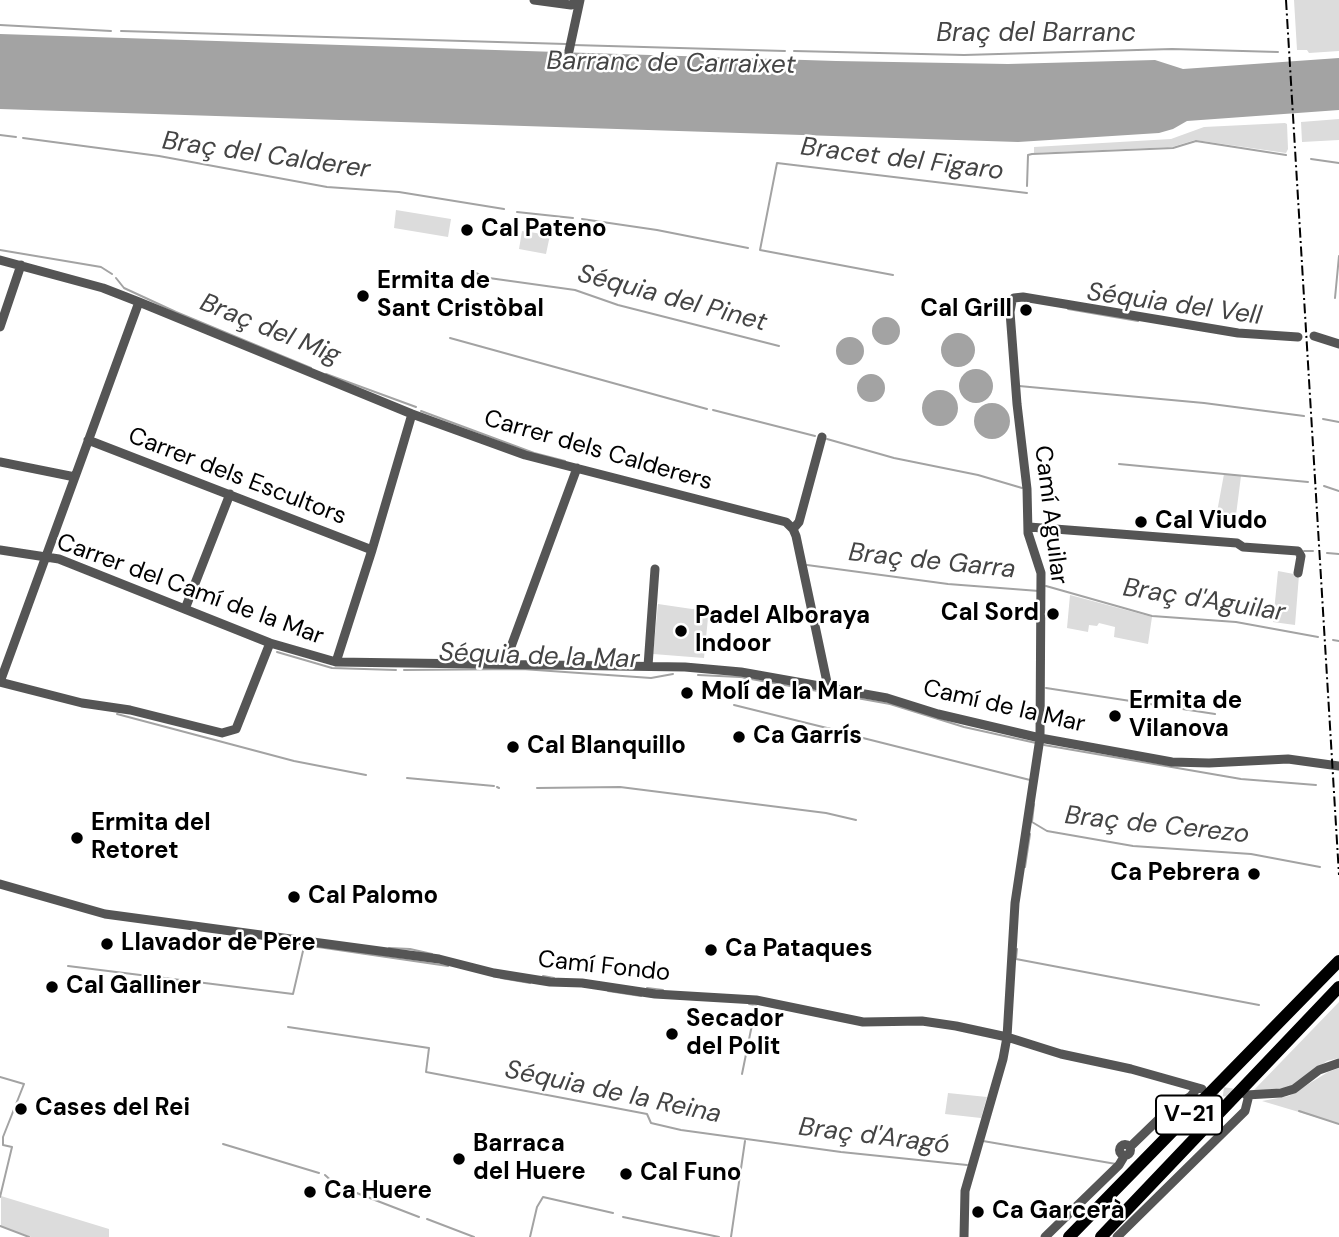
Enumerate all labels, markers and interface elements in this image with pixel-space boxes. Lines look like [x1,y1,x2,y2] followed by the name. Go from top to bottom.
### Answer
[936,18,1136,50] water label: Braç del Barranc
[546,46,796,82] water label: Barranc de Carraixet
[160,126,372,186] water label: Braç del Calderer
[799,132,1005,188] water label: Bracet del Figaro
[481,216,607,244] place label: Cal Pateno
[459,222,475,238] marker: Cal Pateno
[574,259,770,339] water label: Séquia del Pinet
[377,268,544,324] place label: Ermita de Sant Cristòbal
[1085,277,1263,333] water label: Séquia del Vell
[195,288,345,372] water label: Braç del Mig
[355,288,371,304] marker: Ermita de Sant Cristòbal
[920,296,1012,324] place label: Cal Grill
[1018,302,1034,318] marker: Cal Grill
[481,405,715,497] street label: Carrer dels Calderers
[124,422,350,532] street label: Carrer dels Escultors
[1027,444,1073,586] street label: Camí Aguilar
[1155,508,1267,536] place label: Cal Viudo
[1133,514,1149,530] marker: Cal Viudo
[52,528,328,652] street label: Carrer del Camí de la Mar
[847,538,1017,586] water label: Braç de Garra
[1121,573,1287,629] water label: Braç d'Aguilar
[941,600,1039,628] place label: Cal Sord
[695,603,870,659] place label: Padel Alboraya Indoor
[1045,606,1061,622] marker: Cal Sord
[673,623,689,639] marker: Padel Alboraya Indoor
[438,638,640,676] water label: Séquia de la Mar
[920,674,1088,740] street label: Camí de la Mar
[701,679,862,707] place label: Molí de la Mar
[679,685,695,701] marker: Molí de la Mar
[1129,688,1242,744] place label: Ermita de Vilanova
[1107,708,1123,724] marker: Ermita de Vilanova
[753,723,862,751] place label: Ca Garrís
[731,729,747,745] marker: Ca Garrís
[527,733,686,761] place label: Cal Blanquillo
[505,739,521,755] marker: Cal Blanquillo
[1063,801,1251,851] water label: Braç de Cerezo
[91,810,211,866] place label: Ermita del Retoret
[69,830,85,846] marker: Ermita del Retoret
[1110,860,1240,888] place label: Ca Pebrera
[1246,866,1262,882] marker: Ca Pebrera
[308,883,438,911] place label: Cal Palomo
[286,889,302,905] marker: Cal Palomo
[121,930,316,958] place label: Llavador de Pere
[99,936,115,952] marker: Llavador de Pere
[725,936,872,964] place label: Ca Pataques
[703,942,719,958] marker: Ca Pataques
[536,946,672,988] street label: Camí Fondo
[66,973,201,1001] place label: Cal Galliner
[44,979,60,995] marker: Cal Galliner
[686,1006,784,1062] place label: Secador del Polit
[664,1026,680,1042] marker: Secador del Polit
[502,1055,724,1131] water label: Séquia de la Reina
[35,1095,190,1123] place label: Cases del Rei
[1156,1096,1222,1134] road number: V-21
[13,1101,29,1117] marker: Cases del Rei
[797,1112,951,1162] water label: Braç d'Aragó
[473,1131,586,1187] place label: Barraca del Huere
[451,1151,467,1167] marker: Barraca del Huere
[640,1160,741,1188] place label: Cal Funo
[618,1166,634,1182] marker: Cal Funo
[324,1178,432,1206] place label: Ca Huere
[302,1184,318,1200] marker: Ca Huere
[992,1198,1125,1226] place label: Ca Garcerà
[970,1204,986,1220] marker: Ca Garcerà

